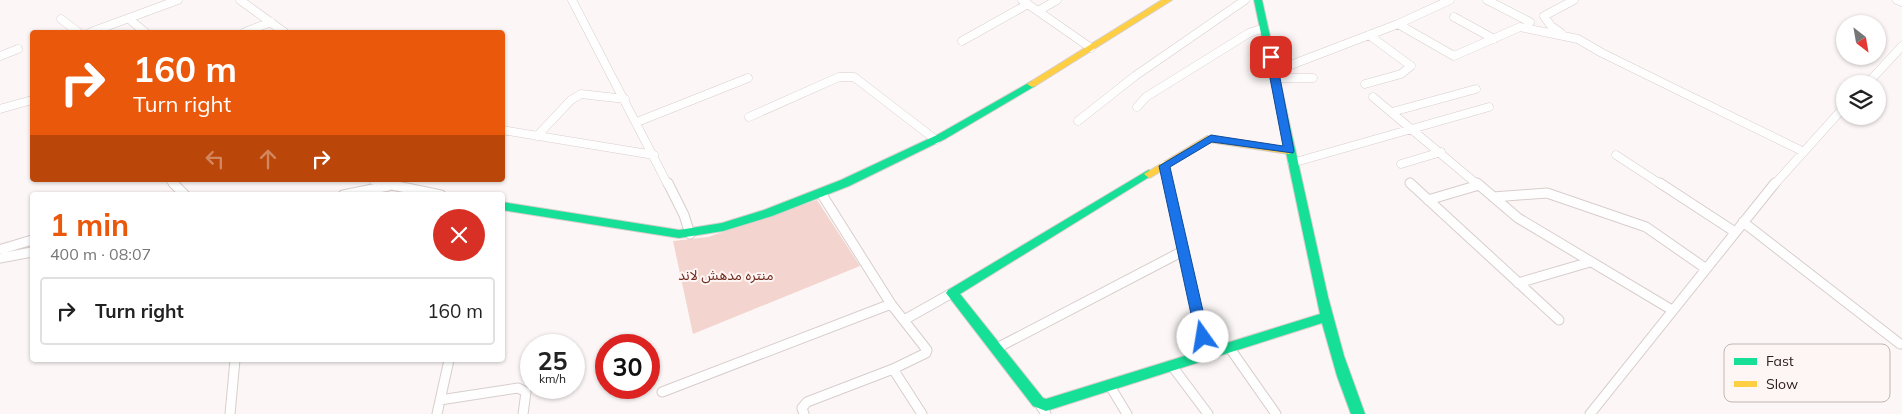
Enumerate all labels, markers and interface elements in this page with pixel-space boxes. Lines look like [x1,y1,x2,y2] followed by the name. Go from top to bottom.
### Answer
[1836,15,1886,65] north arrow
[1836,15,1886,125] map controls
[1250,36,1292,78] pin
[1257,43,1285,71] icon: arrive
[133,47,237,91] text: 160 m
[50,50,115,115] icon: right
[1836,75,1886,125] button: layers
[133,90,231,118] text: Turn right
[201,145,229,173] icon: left
[254,145,282,173] icon: ahead
[307,145,335,173] icon: right
[50,206,129,244] text: 1 min
[433,209,485,261] button: close
[50,244,151,264] text: 400 m · 08:07
[678,266,774,284] park label: منتره مدهش لاند
[52,297,80,325] icon: right
[95,299,184,323] text: Turn right
[427,299,483,323] text: 160 m
[1176,310,1228,362] position arrow
[595,334,660,399] speed limit sign: 30
[1724,344,1890,402] legend
[537,345,568,376] text: 25
[1766,352,1794,370] text: Fast
[539,371,566,386] text: km/h
[1766,375,1798,393] text: Slow

